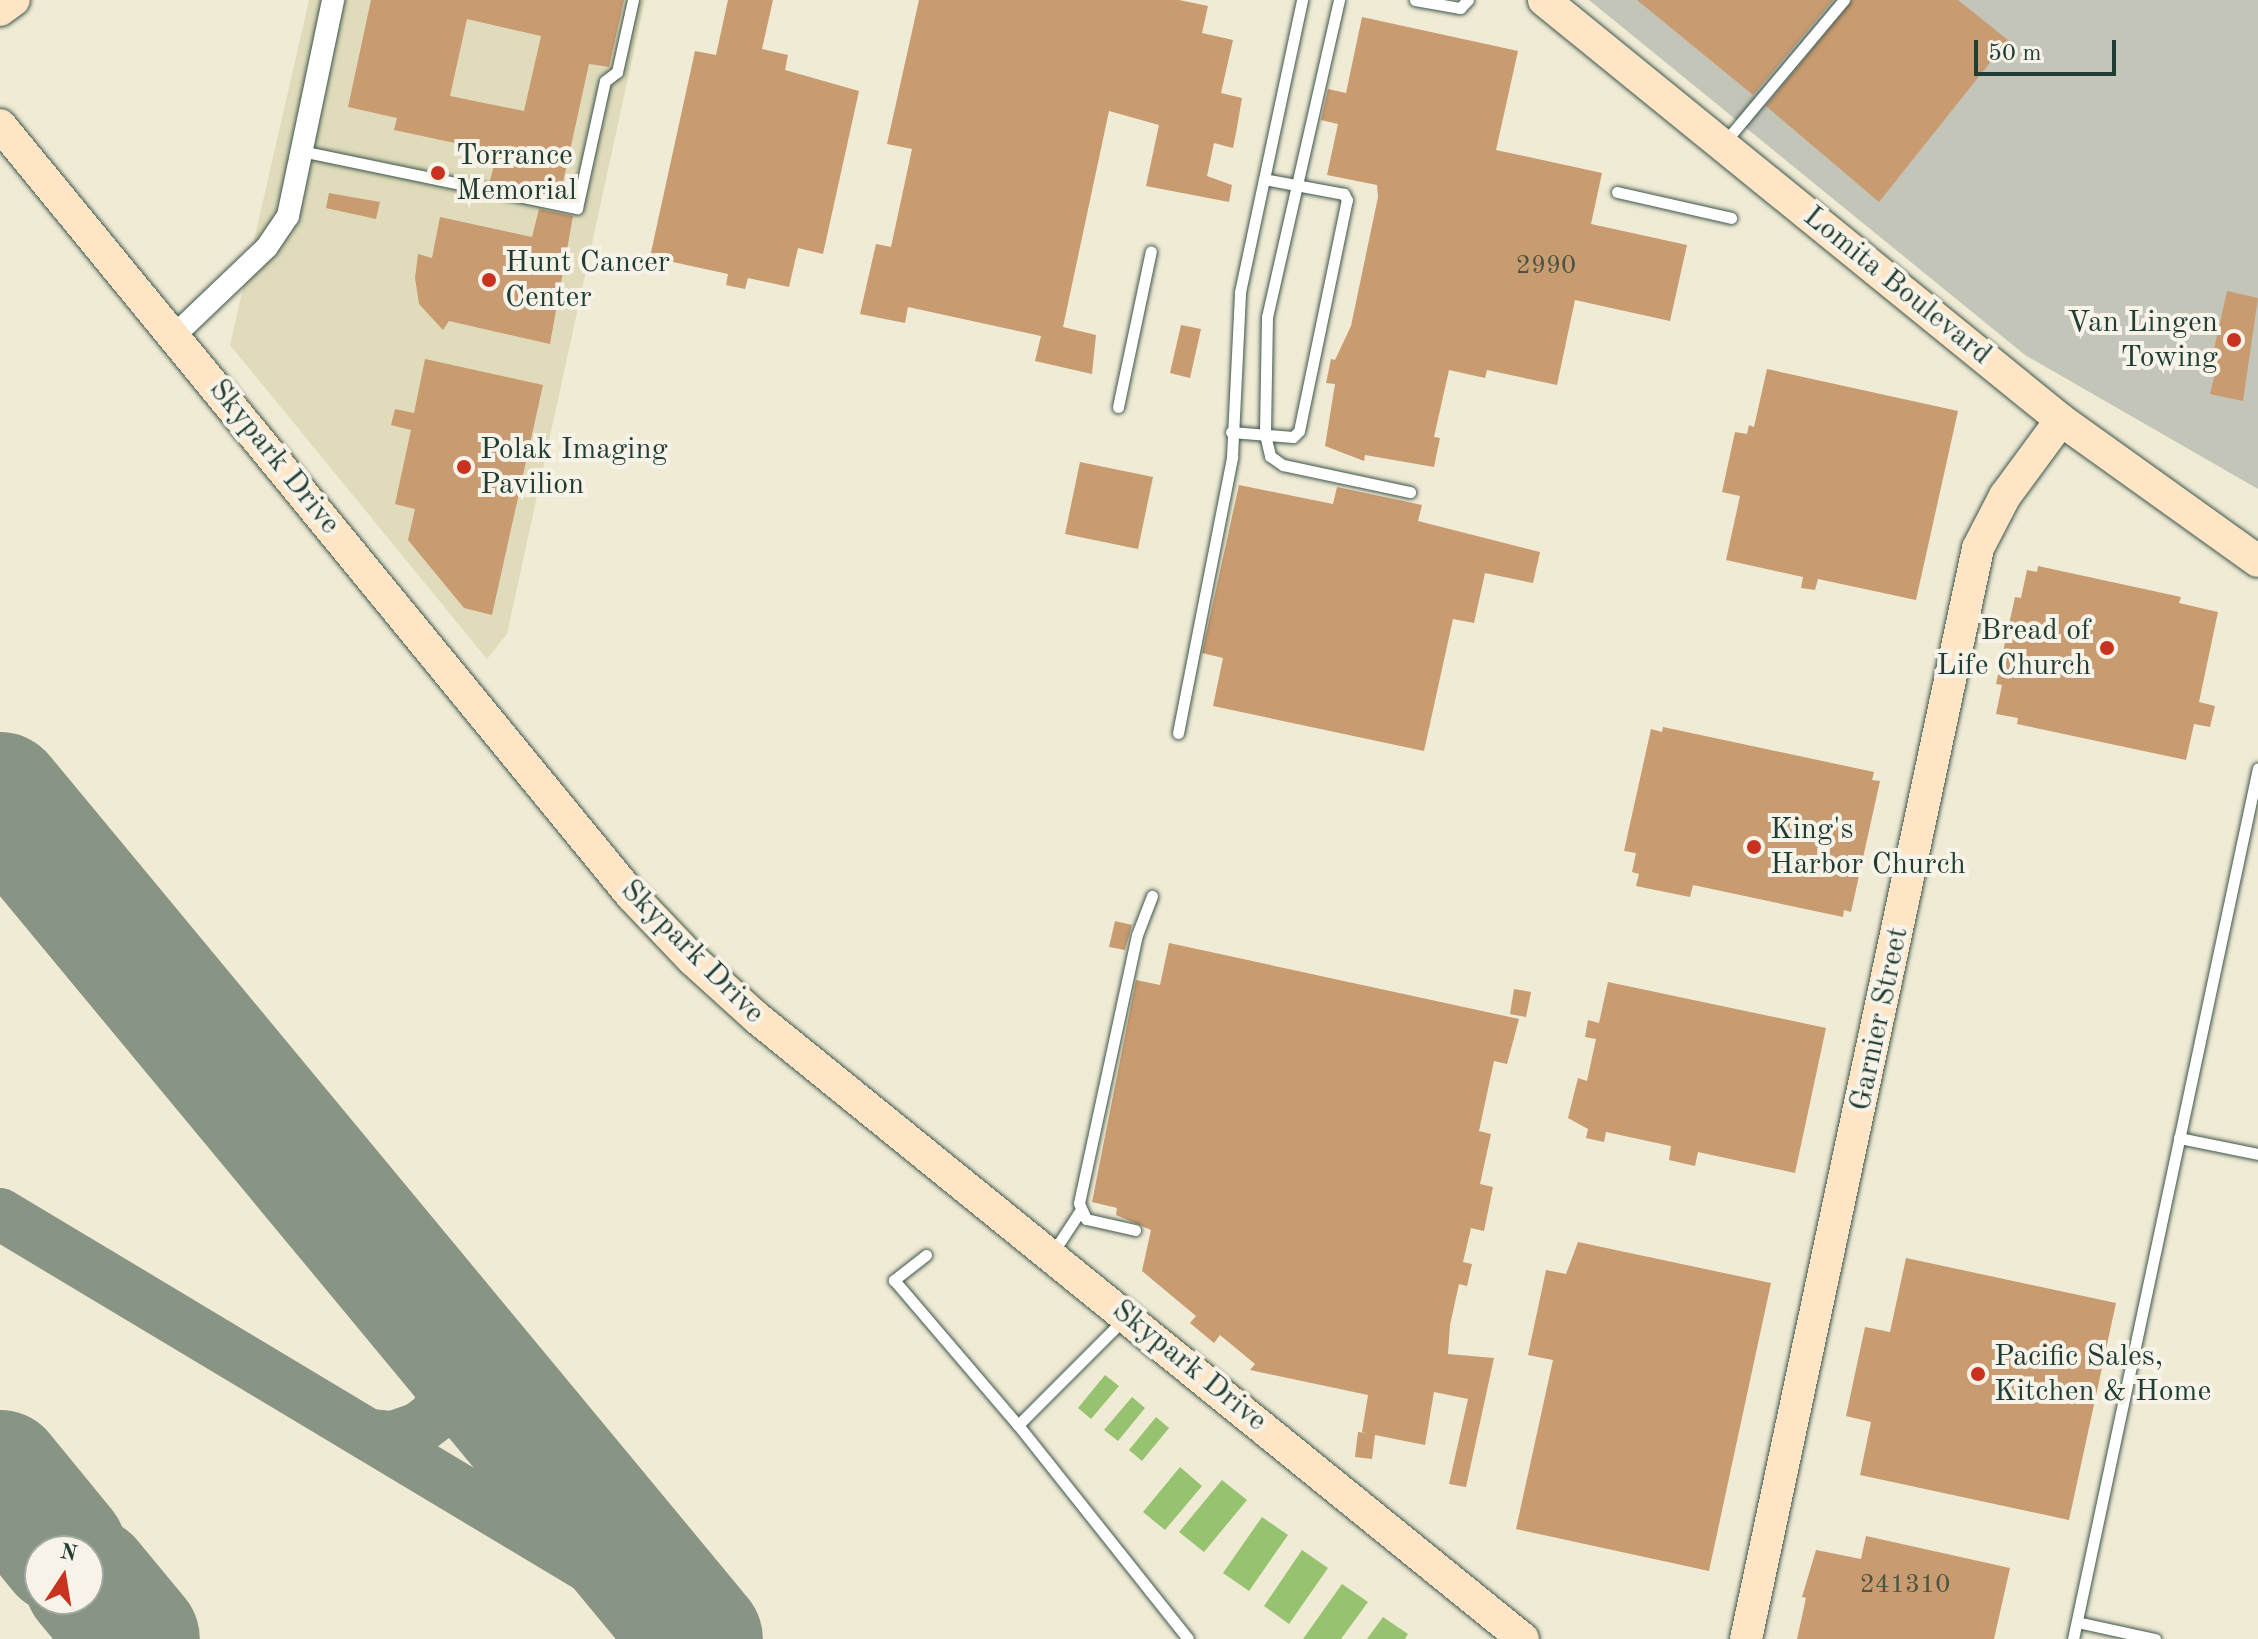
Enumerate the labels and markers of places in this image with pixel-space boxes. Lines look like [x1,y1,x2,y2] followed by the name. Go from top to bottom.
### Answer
[456,138,577,208] place label: Torrance Memorial
[427,162,449,184] marker: Torrance Memorial
[505,245,670,316] place label: Hunt Cancer Center
[480,271,498,289] marker: Hunt Cancer Center
[2067,305,2218,376] place label: Van Lingen Towing
[2225,331,2243,349] marker: Van Lingen Towing
[480,432,668,502] place label: Polak Imaging Pavilion
[455,458,473,476] marker: Polak Imaging Pavilion
[1937,613,2091,684] place label: Bread of Life Church
[2098,639,2116,657] marker: Bread of Life Church
[1770,812,1966,882] place label: King's Harbor Church
[1745,838,1763,856] marker: King's Harbor Church
[1994,1339,2211,1410] place label: Pacific Sales, Kitchen & Home
[1969,1365,1987,1383] marker: Pacific Sales, Kitchen & Home

